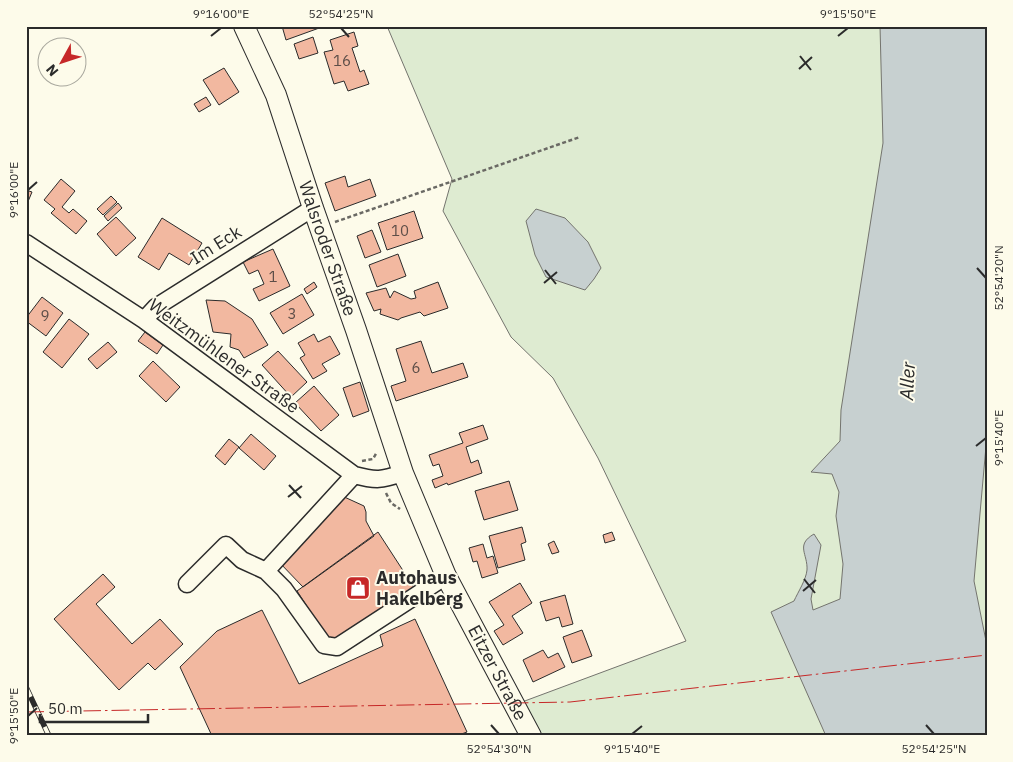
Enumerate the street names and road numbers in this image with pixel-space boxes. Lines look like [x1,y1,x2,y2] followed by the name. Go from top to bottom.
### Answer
[294,178,362,319] street label: Walsroder Straße
[186,220,246,269] street label: Im Eck
[144,293,304,418] street label: Weitzmühlener Straße
[463,621,533,724] street label: Eitzer Straße

